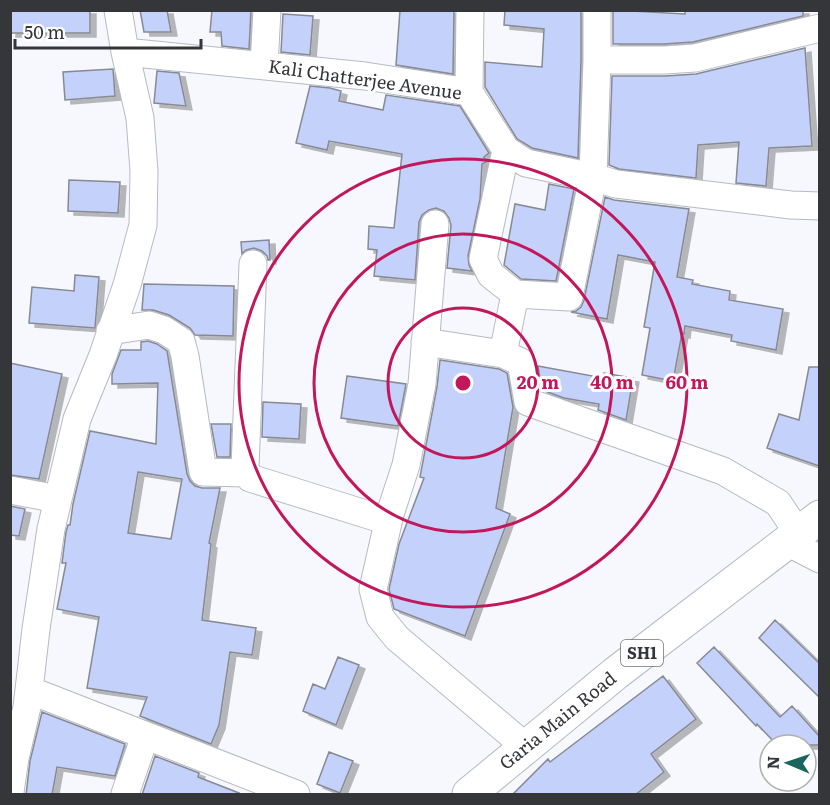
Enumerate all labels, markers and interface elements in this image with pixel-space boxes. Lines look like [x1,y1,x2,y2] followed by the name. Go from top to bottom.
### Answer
[15,12,201,50] scale bar
[24,18,65,45] text: 50 m
[267,52,464,105] street label: Kali Chatterjee Avenue
[517,368,559,395] text: 20 m
[590,368,634,395] text: 40 m
[665,368,709,395] text: 60 m
[453,373,473,393] centre of rings
[621,640,663,666] road number: SH1
[493,664,621,775] street label: Garia Main Road
[758,733,818,793] north arrow
[760,755,784,770] text: N

